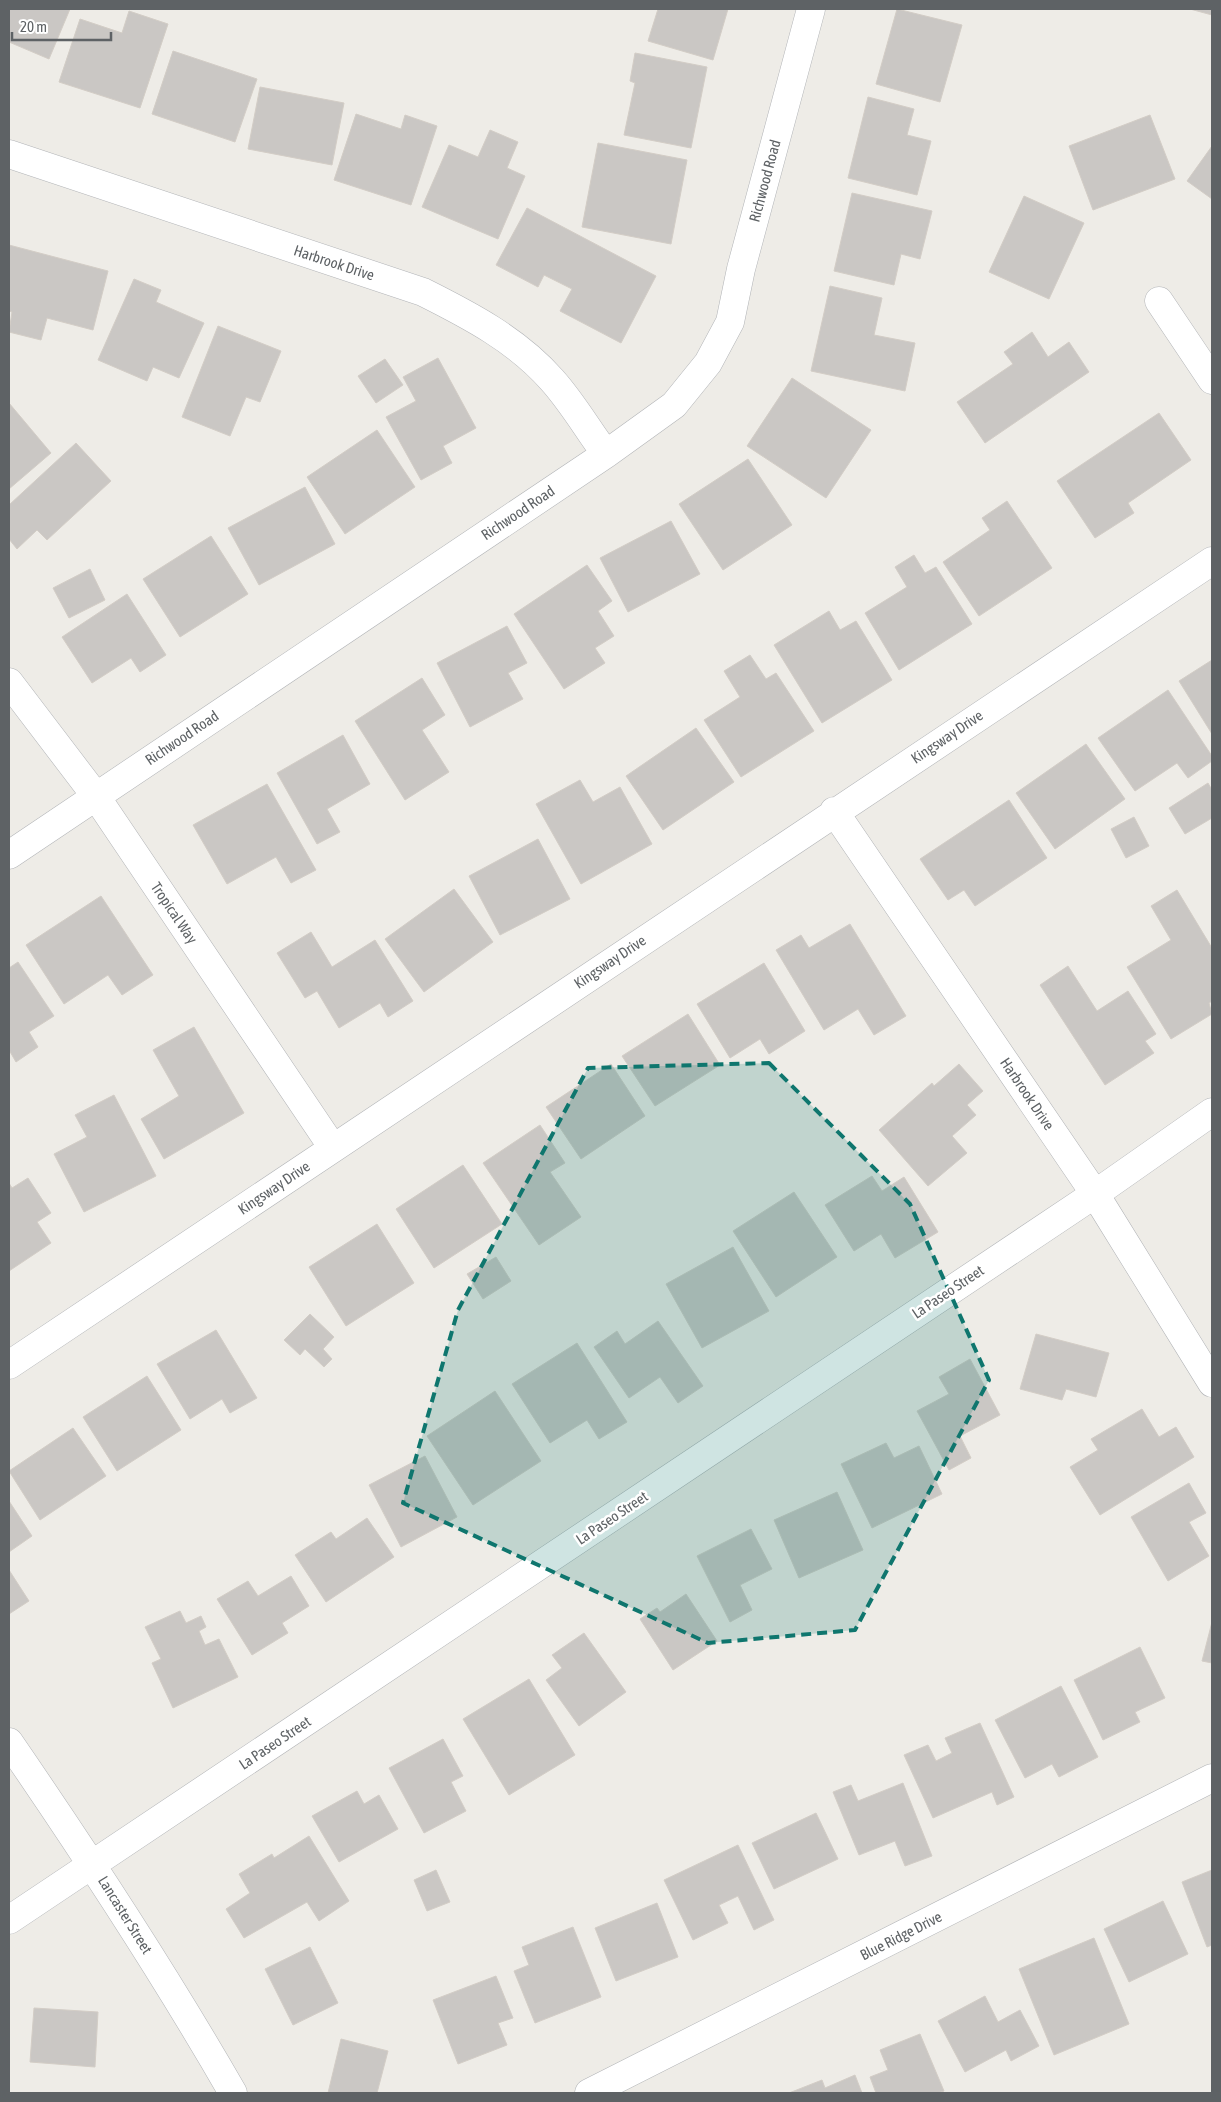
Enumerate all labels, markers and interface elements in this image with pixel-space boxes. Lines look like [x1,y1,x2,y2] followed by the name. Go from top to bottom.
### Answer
[12,10,111,42] scale bar
[20,18,47,35] text: 20 m
[745,138,784,224] street label: Richwood Road
[292,242,377,284] street label: Harbrook Drive
[478,482,557,543] street label: Richwood Road
[908,706,986,767] street label: Kingsway Drive
[142,707,221,768] street label: Richwood Road
[148,879,201,946] street label: Tropical Way
[571,931,649,992] street label: Kingsway Drive
[997,1054,1058,1133] street label: Harbrook Drive
[235,1157,313,1218] street label: Kingsway Drive
[909,1261,987,1322] street label: La Paseo Street
[573,1487,651,1548] street label: La Paseo Street
[236,1712,314,1773] street label: La Paseo Street
[95,1873,156,1957] street label: Lancaster Street
[857,1908,945,1963] street label: Blue Ridge Drive

